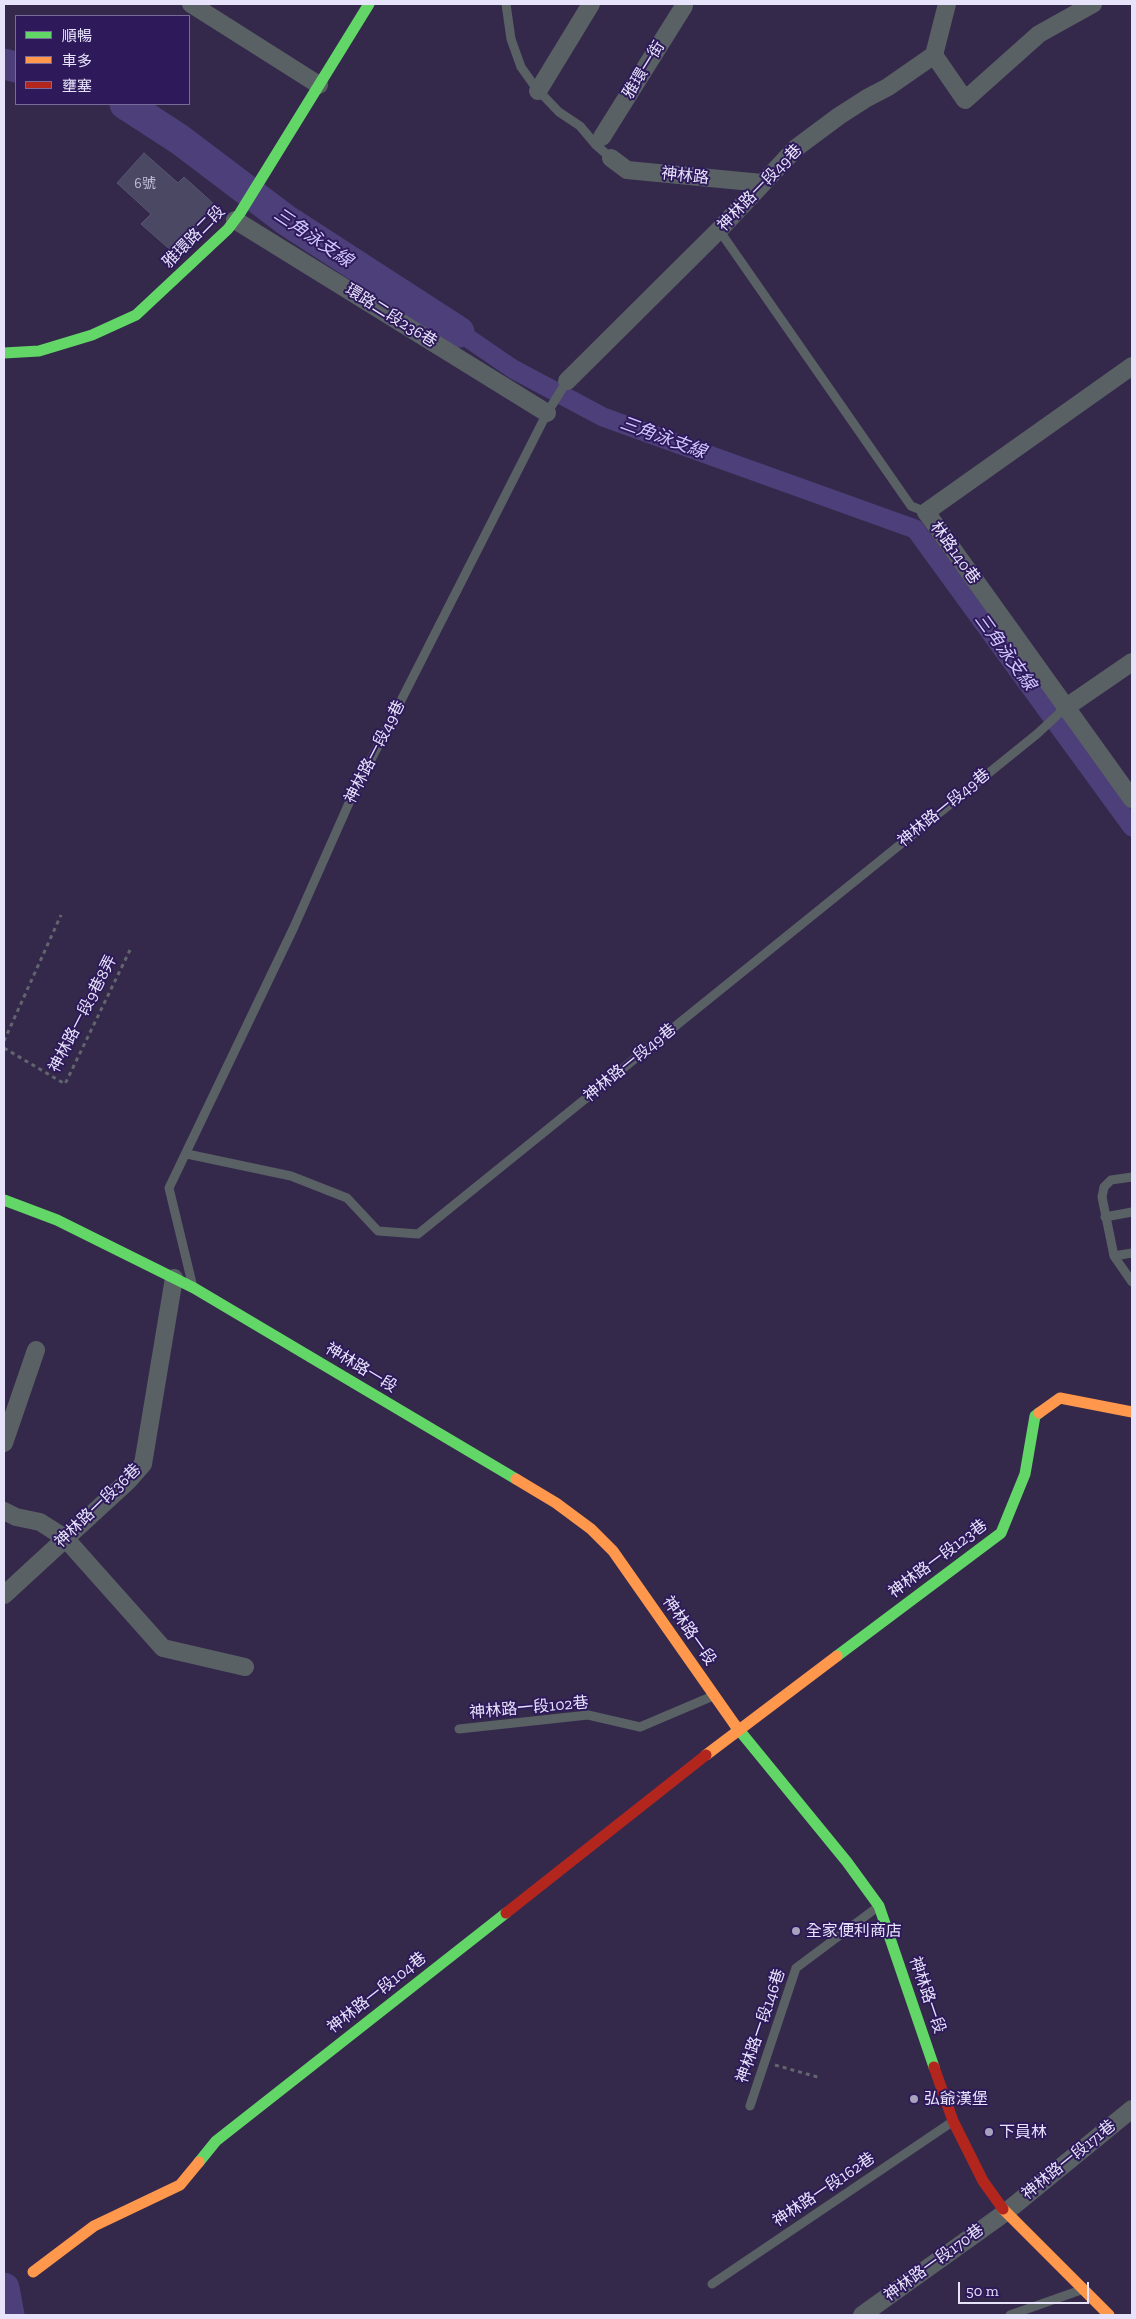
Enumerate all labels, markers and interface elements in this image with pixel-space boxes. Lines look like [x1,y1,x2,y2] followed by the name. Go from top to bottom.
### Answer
[15,15,190,105] legend
[62,27,92,45] text: 順暢
[619,38,669,102] street label: 雅環一街
[62,52,92,70] text: 車多
[62,77,92,95] text: 壅塞
[714,141,806,235] street label: 神林路一段49巷
[660,164,710,188] street label: 神林路
[134,176,156,192] house number: 6號
[159,202,229,272] street label: 雅環路二段
[270,204,356,272] water label: 三角泳支線
[342,280,440,352] street label: 環路二段236巷
[617,412,709,464] water label: 三角泳支線
[926,518,984,588] street label: 林路140巷
[970,609,1040,695] water label: 三角泳支線
[341,697,409,807] street label: 神林路一段49巷
[894,765,994,851] street label: 神林路一段49巷
[45,952,121,1076] street label: 神林路一段9巷8弄
[580,1020,680,1106] street label: 神林路一段49巷
[322,1339,400,1397] street label: 神林路一段
[51,1460,145,1552] street label: 神林路一段36巷
[885,1516,991,1602] street label: 神林路一段123巷
[658,1593,720,1669] street label: 神林路一段
[469,1693,589,1723] street label: 神林路一段102巷
[806,1921,902,1941] place label: 全家便利商店
[790,1925,802,1937] marker: 全家便利商店
[324,1948,430,2038] street label: 神林路一段104巷
[905,1954,949,2036] street label: 神林路一段
[733,1966,789,2086] street label: 神林路一段146巷
[924,2089,988,2109] place label: 弘爺漢堡
[908,2093,920,2105] marker: 弘爺漢堡
[1018,2116,1120,2204] street label: 神林路一段171巷
[999,2122,1047,2142] place label: 下員林
[983,2126,995,2138] marker: 下員林
[769,2149,879,2231] street label: 神林路一段162巷
[880,2220,988,2306] street label: 神林路一段170巷
[961,2272,1092,2304] scale bar
[966,2282,999,2300] text: 50 m

